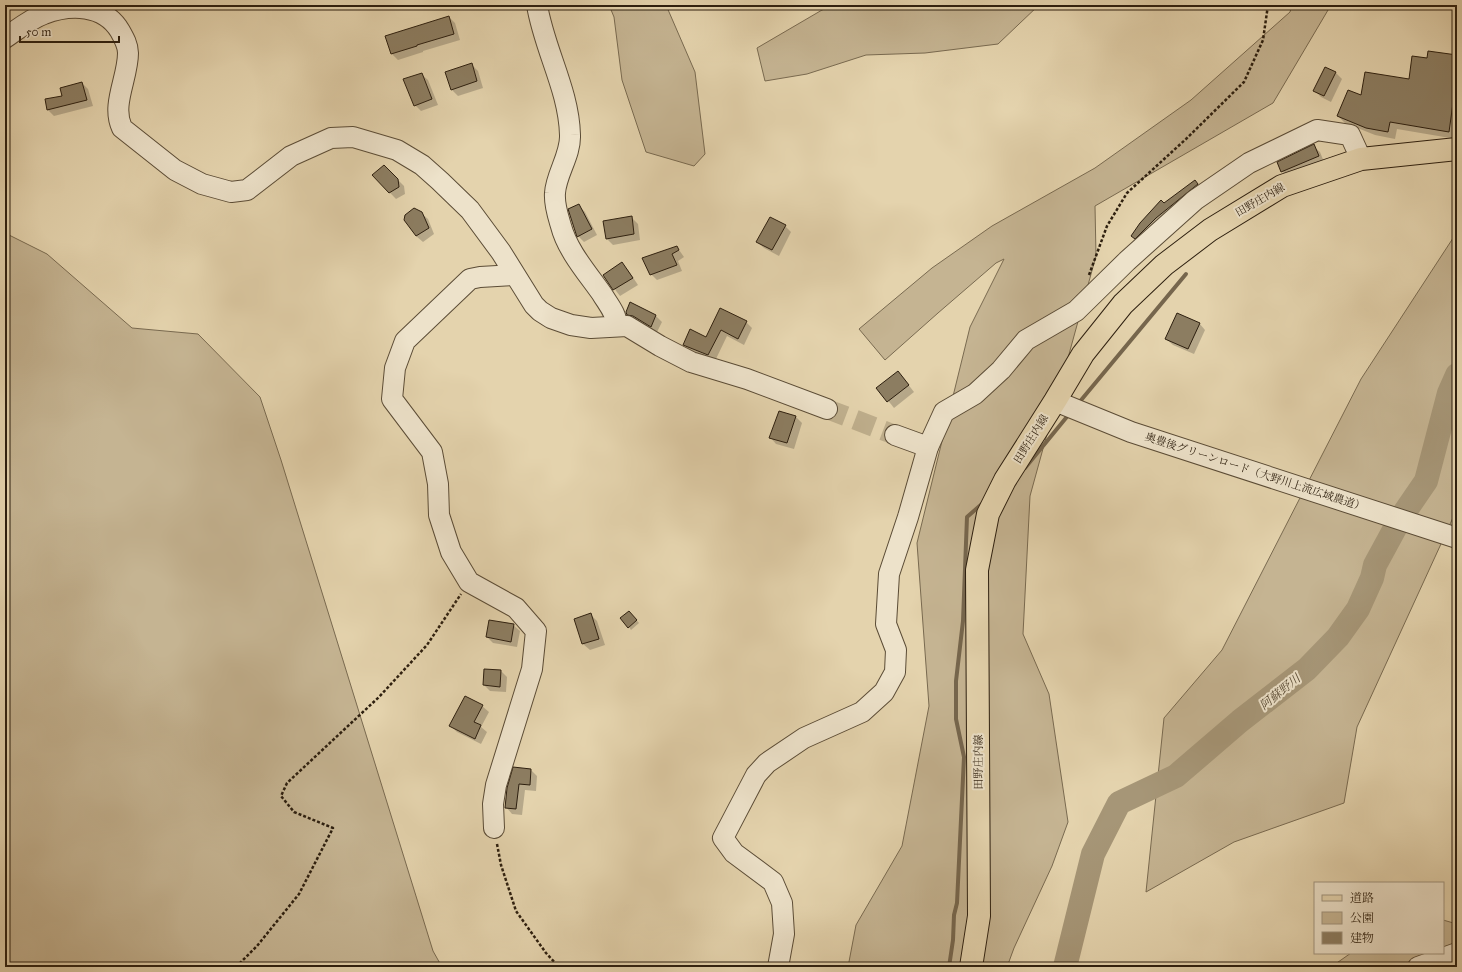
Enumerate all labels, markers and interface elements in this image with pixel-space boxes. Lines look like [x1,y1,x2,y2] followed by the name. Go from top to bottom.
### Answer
[20,18,119,44] scale bar
[26,25,51,39] text: 50 m
[1233,181,1287,219] street label: 田野庄内線
[1011,412,1051,466] street label: 田野庄内線
[1143,430,1367,514] street label: 奥豊後グリーンロード（大野川上流広域農道）
[1257,670,1305,713] water label: 阿蘇野川
[972,735,985,790] street label: 田野庄内線
[1314,882,1444,954] legend
[1350,891,1374,905] text: 道路
[1350,911,1374,925] text: 公園
[1350,931,1374,945] text: 建物

